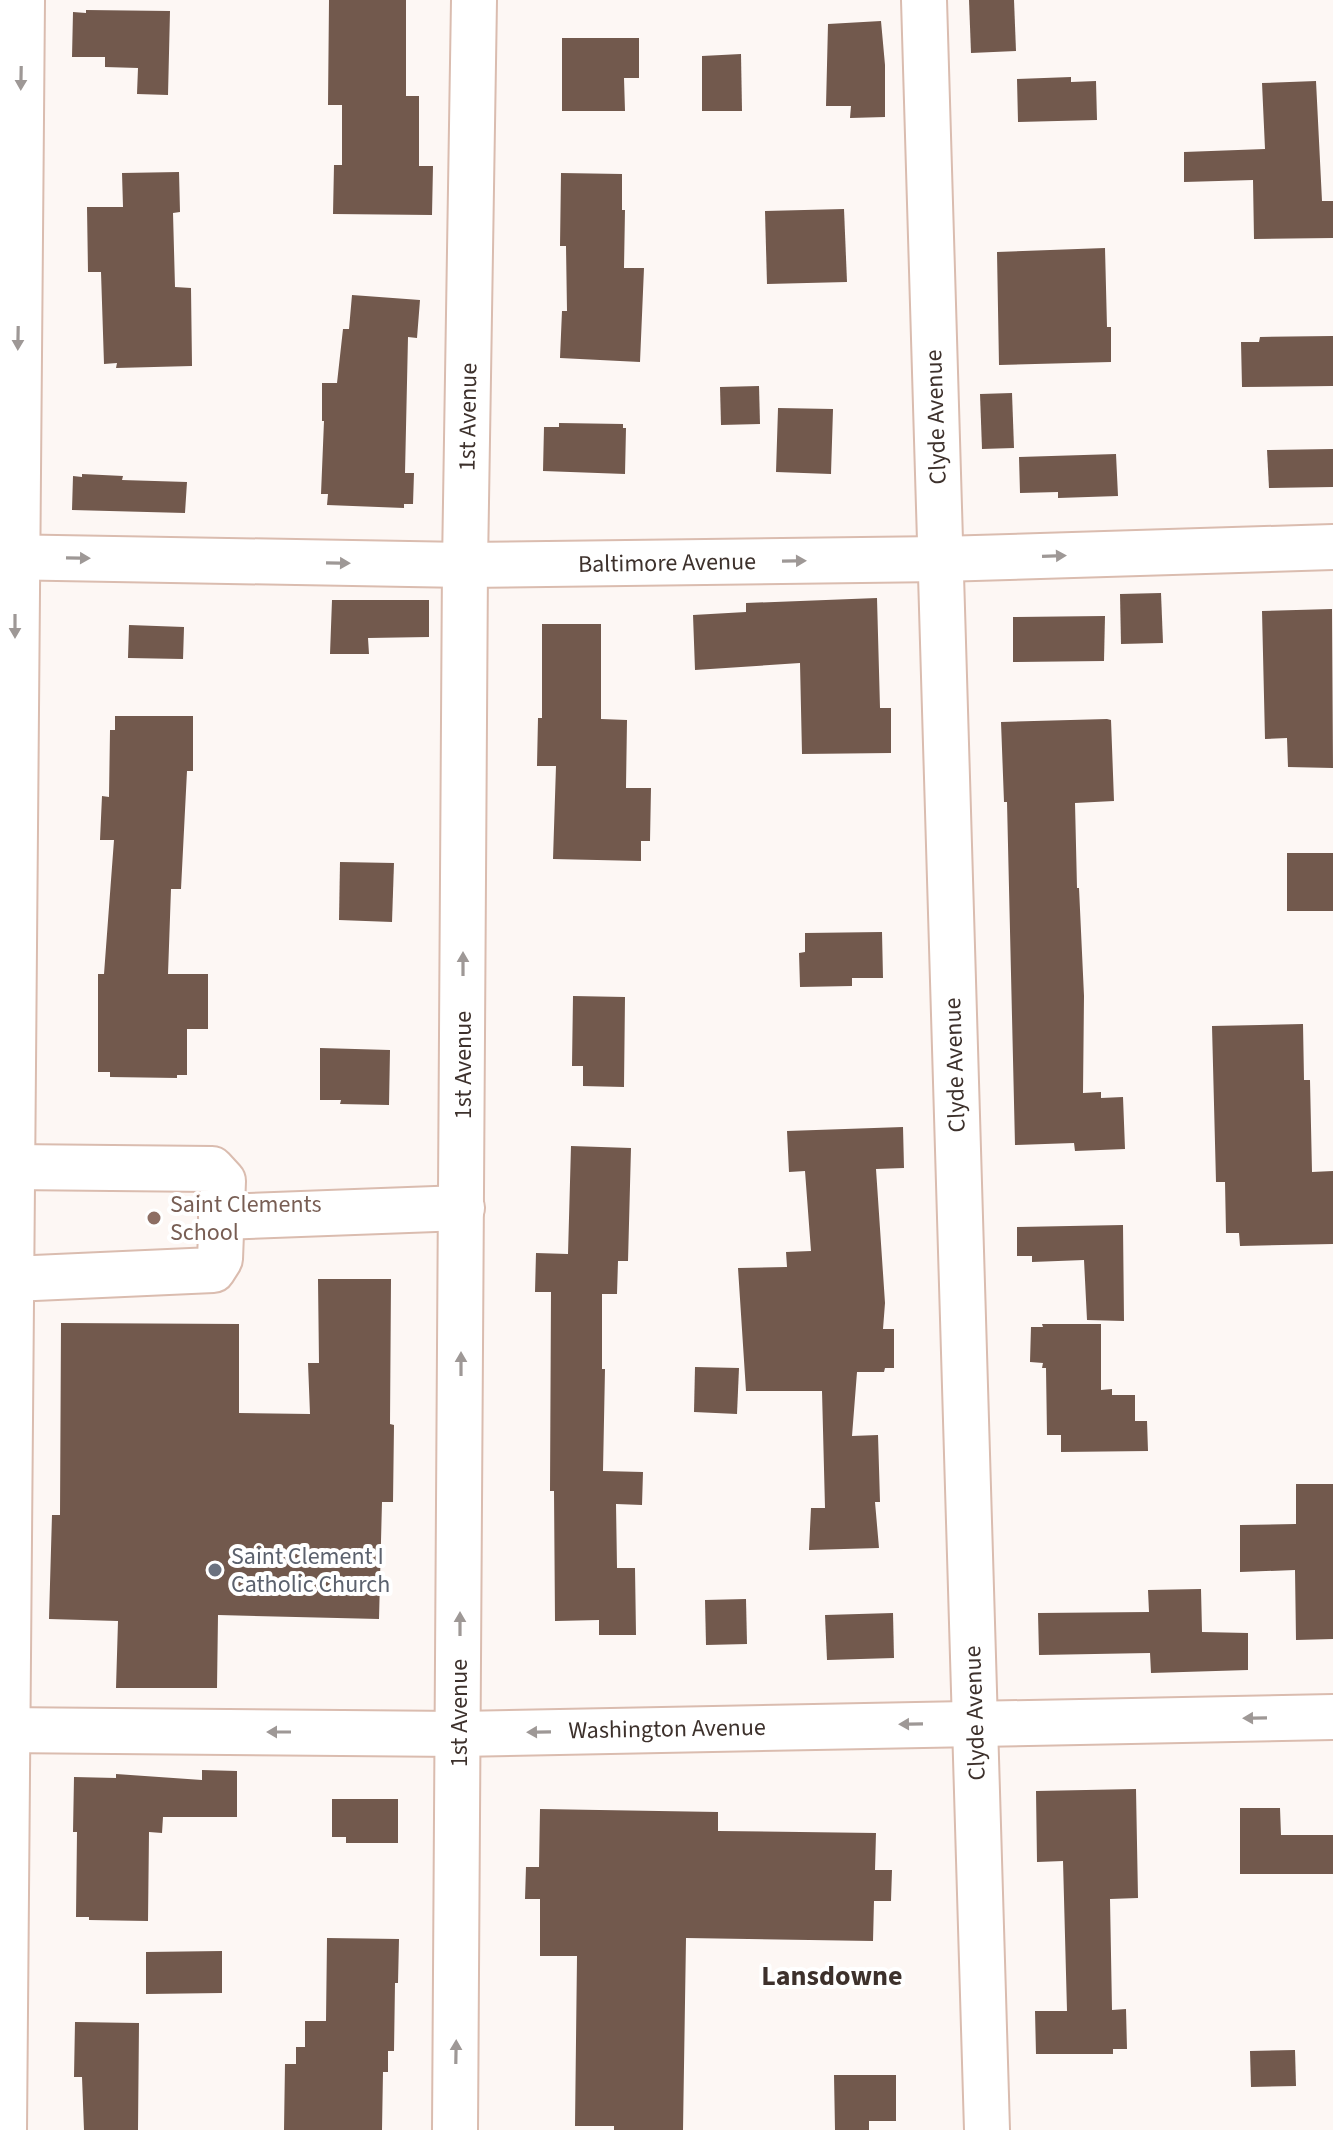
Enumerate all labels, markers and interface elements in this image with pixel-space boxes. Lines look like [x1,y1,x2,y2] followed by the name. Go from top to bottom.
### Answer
[15,66,27,91] one-way arrow
[12,326,24,351] one-way arrow
[916,349,956,485] street label: Clyde Avenue
[450,363,486,471] street label: 1st Avenue
[578,544,756,582] street label: Baltimore Avenue
[1042,549,1067,562] one-way arrow
[66,552,91,565] one-way arrow
[782,555,807,567] one-way arrow
[326,557,351,569] one-way arrow
[9,614,21,639] one-way arrow
[457,951,469,976] one-way arrow
[935,997,975,1133] street label: Clyde Avenue
[446,1011,481,1119] street label: 1st Avenue
[170,1187,321,1250] place label: Saint Clements School
[145,1209,163,1227] marker: Saint Clements School
[455,1351,467,1376] one-way arrow
[231,1539,390,1602] place label: Saint Clement I Catholic Church
[206,1561,224,1579] marker: Saint Clement I Catholic Church
[454,1611,466,1636] one-way arrow
[955,1645,995,1781] street label: Clyde Avenue
[442,1659,477,1767] street label: 1st Avenue
[568,1710,766,1748] street label: Washington Avenue
[1242,1712,1267,1724] one-way arrow
[898,1718,923,1730] one-way arrow
[266,1726,291,1739] one-way arrow
[526,1726,551,1738] one-way arrow
[761,1956,903,1996] district label: Lansdowne
[450,2039,462,2064] one-way arrow

